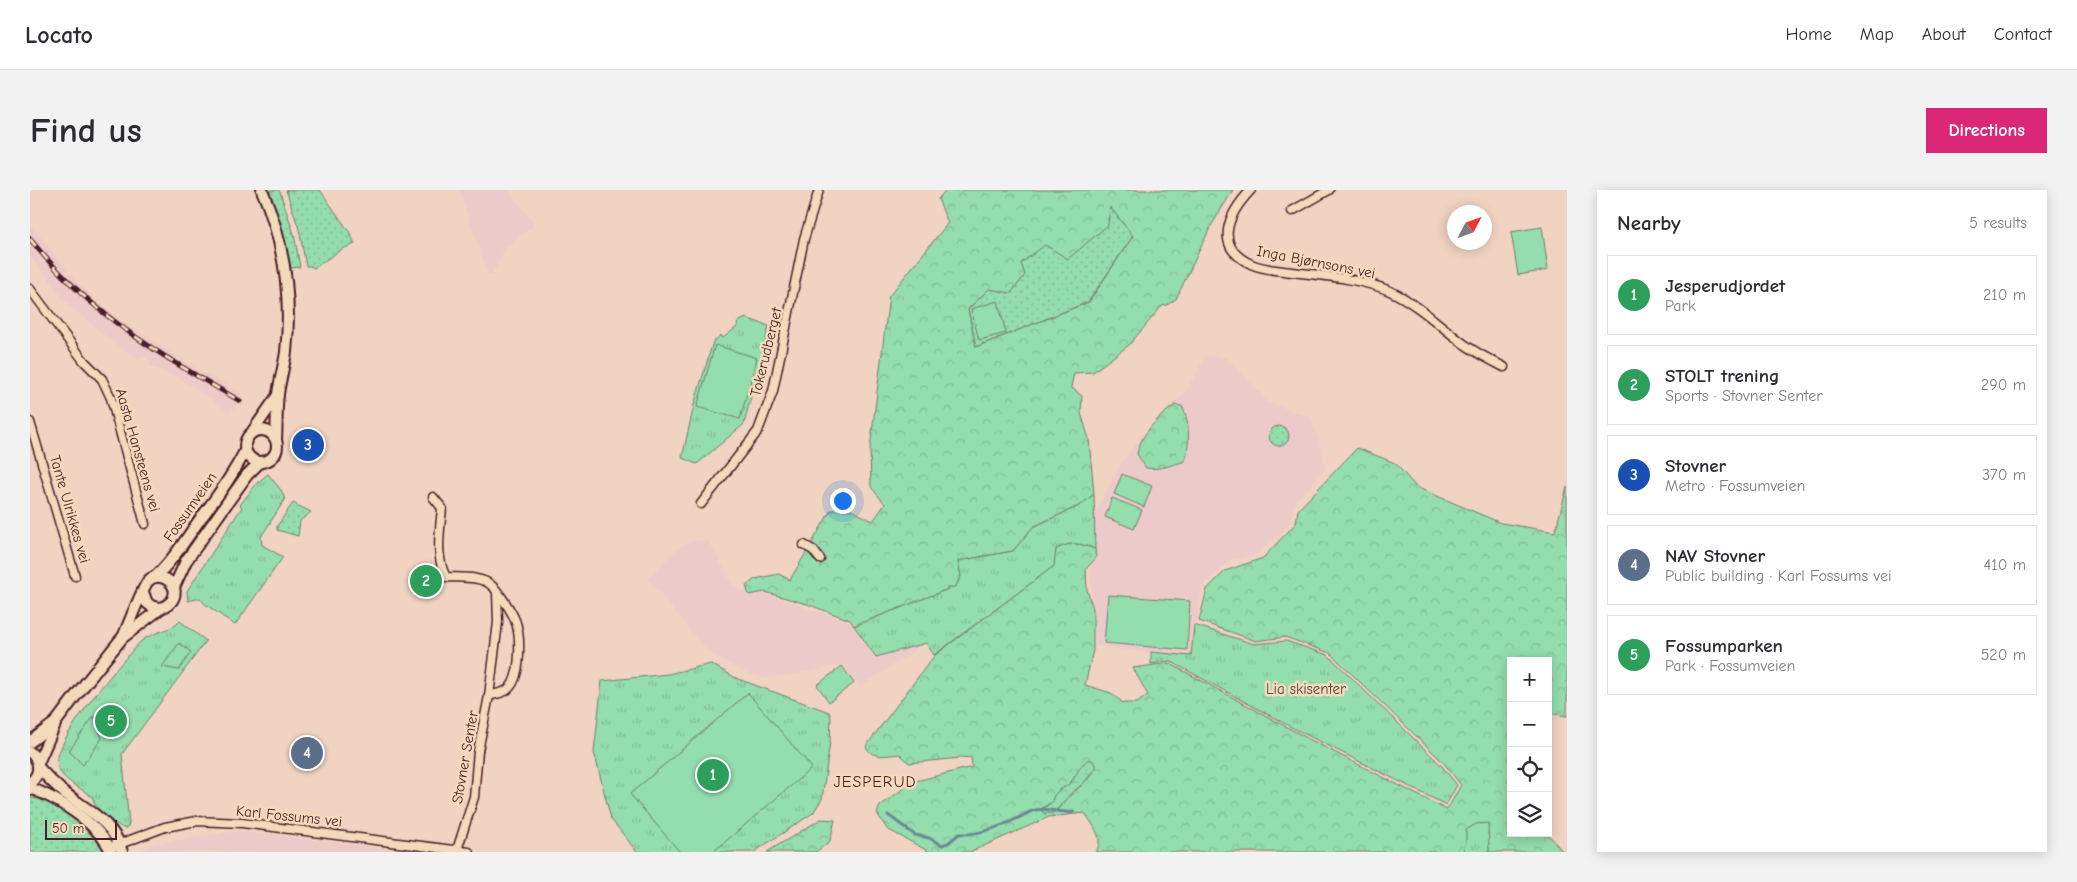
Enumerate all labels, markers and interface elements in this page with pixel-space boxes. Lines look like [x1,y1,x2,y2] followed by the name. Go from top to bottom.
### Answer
[25,21,93,49] text: Locato
[1785,24,1832,45] text: Home
[1860,24,1894,45] text: Map
[1922,24,1966,45] text: About
[1994,24,2052,45] text: Contact
[1926,108,2047,153] button: Directions
[30,110,142,151] text: Find us
[1447,205,1492,250] north arrow
[1617,211,1681,235] text: Nearby
[1969,214,2027,232] text: 5 results
[1255,242,1377,282] street label: Inga Bjørnsons vei
[1665,275,1785,297] text: Jesperudjordet
[1631,286,1637,304] text: 1
[1983,286,2026,304] text: 210 m
[1665,297,1696,315] text: Park
[746,305,786,398] street label: Tokerudberget
[1665,365,1779,387] text: STOLT trening
[1630,376,1638,394] text: 2
[1981,376,2026,394] text: 290 m
[112,386,164,514] street label: Aasta Hansteens vei
[1665,387,1823,405] text: Sports · Stovner Senter
[292,426,324,464] pin: 3
[46,453,94,565] street label: Tante Ulrikkes vei
[1665,455,1726,477] text: Stovner
[1630,466,1638,484] text: 3
[1982,466,2026,484] text: 370 m
[159,469,221,545] street label: Fossumveien
[1665,477,1805,495] text: Metro · Fossumveien
[830,488,856,514] your location
[1665,545,1765,567] text: NAV Stovner
[1630,556,1638,574] text: 4
[1984,556,2026,574] text: 410 m
[410,562,442,600] pin: 2
[1665,567,1892,585] text: Public building · Karl Fossums vei
[1665,635,1783,657] text: Fossumparken
[1630,646,1638,664] text: 5
[1981,646,2026,664] text: 520 m
[1507,657,1552,837] map controls
[1507,657,1552,702] button: +
[1665,657,1795,675] text: Park · Fossumveien
[1266,680,1346,698] park label: Lia skisenter
[95,702,127,740] pin: 5
[1507,702,1552,747] button: −
[448,709,482,805] street label: Stovner Senter
[291,734,323,772] pin: 4
[1507,747,1552,792] button: locate
[697,756,729,794] pin: 1
[833,773,917,791] district label: JESPERUD
[1507,792,1552,837] button: layers
[235,801,343,831] street label: Karl Fossums vei
[45,817,118,840] scale bar
[52,820,84,837] text: 50 m

